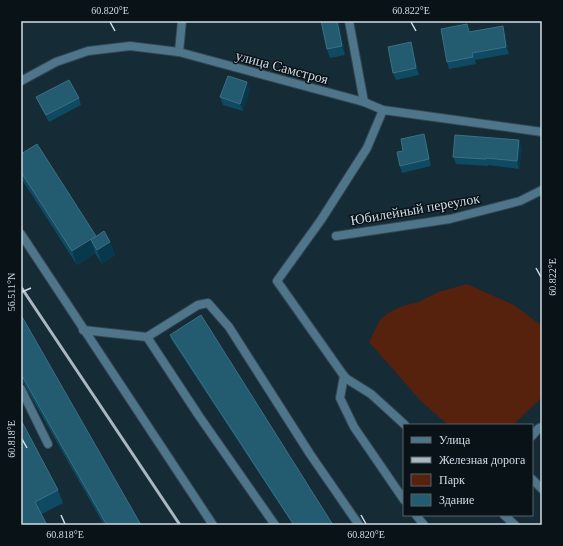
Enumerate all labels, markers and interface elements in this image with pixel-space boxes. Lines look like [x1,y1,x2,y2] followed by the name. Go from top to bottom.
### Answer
[91,5,129,16] text: 60.820°E
[392,5,430,16] text: 60.822°E
[234,48,330,87] street label: улица Самстроя
[349,191,481,228] street label: Юбилейный переулок
[547,258,558,296] text: 60.822°E
[6,273,17,311] text: 56.511°N
[6,420,17,458] text: 60.818°E
[403,424,533,516] legend
[439,433,471,447] text: Улица
[439,453,526,467] text: Железная дорога
[439,473,465,487] text: Парк
[439,493,474,507] text: Здание
[46,529,84,540] text: 60.818°E
[347,529,385,540] text: 60.820°E

